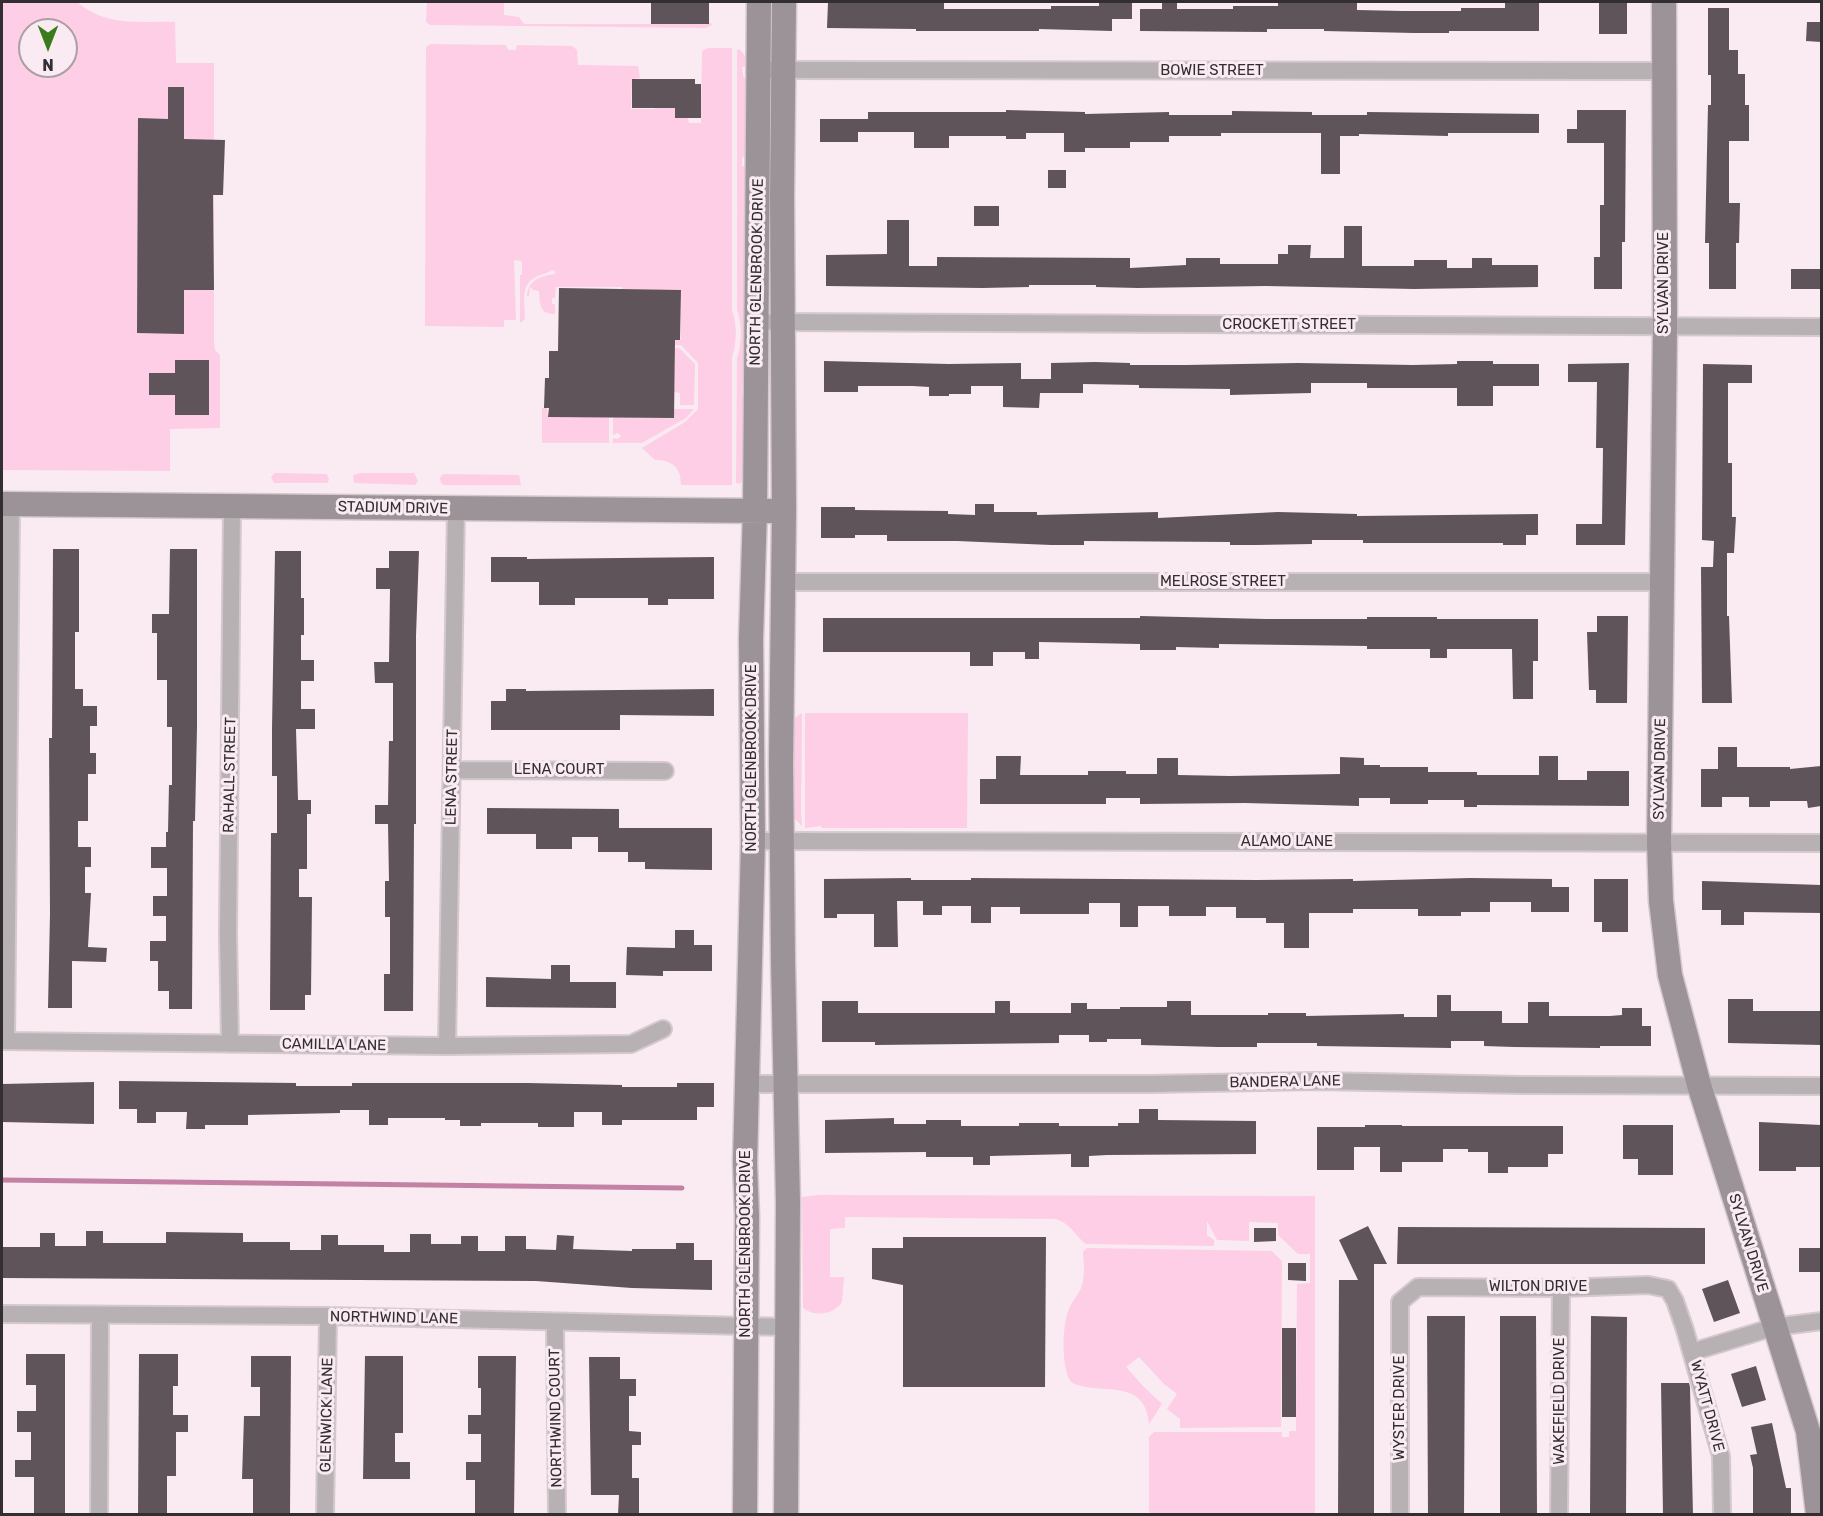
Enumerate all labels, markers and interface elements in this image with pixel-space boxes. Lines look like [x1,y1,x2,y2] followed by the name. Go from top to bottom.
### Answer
[18,18,78,78] north arrow
[42,55,54,74] text: N
[1160,62,1264,80] street label: BOWIE STREET
[746,178,768,366] street label: NORTH GLENBROOK DRIVE
[1655,232,1673,334] street label: SYLVAN DRIVE
[1222,316,1356,334] street label: CROCKETT STREET
[338,498,448,518] street label: STADIUM DRIVE
[1160,573,1286,591] street label: MELROSE STREET
[743,664,761,852] street label: NORTH GLENBROOK DRIVE
[220,717,240,833] street label: RAHALL STREET
[1650,718,1670,820] street label: SYLVAN DRIVE
[442,729,462,825] street label: LENA STREET
[514,761,604,779] street label: LENA COURT
[1241,833,1333,851] street label: ALAMO LANE
[282,1035,386,1055] street label: CAMILLA LANE
[1229,1072,1341,1092] street label: BANDERA LANE
[737,1150,755,1338] street label: NORTH GLENBROOK DRIVE
[1724,1192,1772,1294] street label: SYLVAN DRIVE
[1489,1278,1587,1296] street label: WILTON DRIVE
[330,1308,458,1328] street label: NORTHWIND LANE
[1551,1337,1569,1465] street label: WAKEFIELD DRIVE
[546,1348,566,1488] street label: NORTHWIND COURT
[1391,1355,1409,1461] street label: WYSTER DRIVE
[317,1357,337,1473] street label: GLENWICK LANE
[1686,1358,1728,1454] street label: WYATT DRIVE

